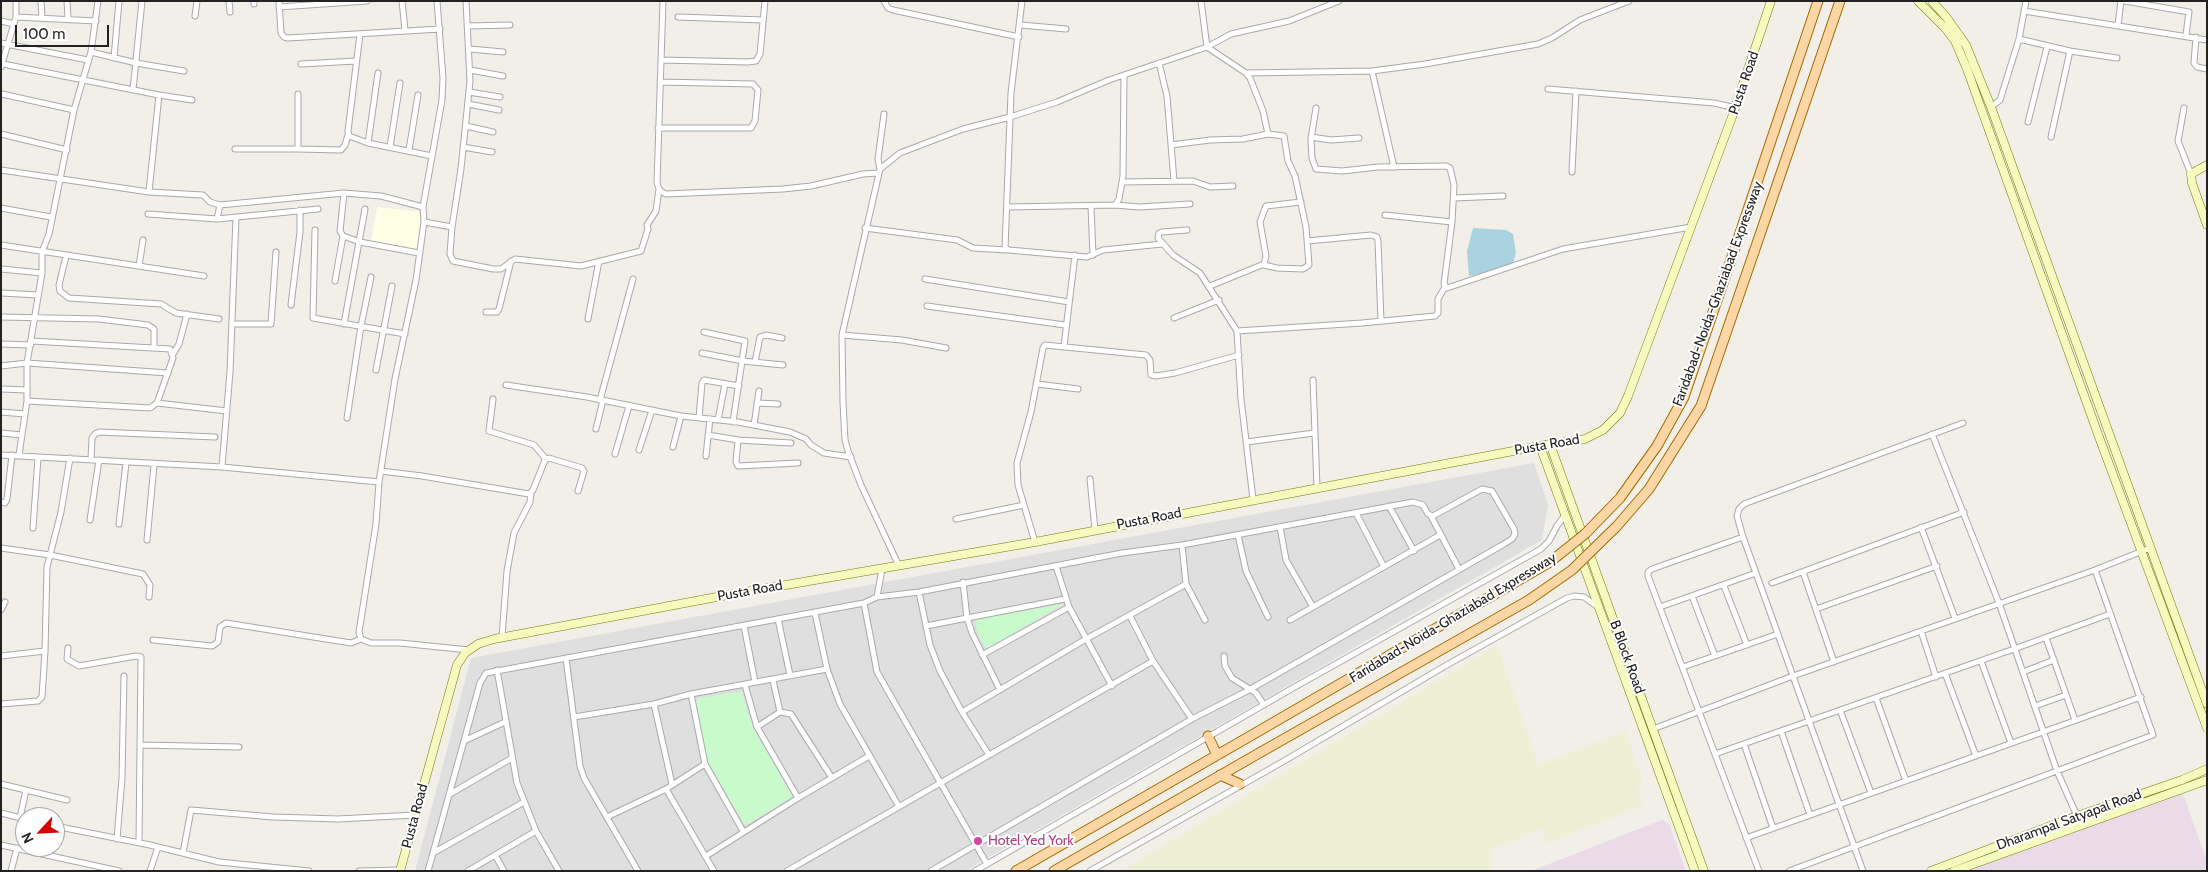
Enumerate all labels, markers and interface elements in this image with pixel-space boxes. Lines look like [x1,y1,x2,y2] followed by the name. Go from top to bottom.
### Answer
[18,15,111,47] scale bar
[23,25,65,43] text: 100 m
[1725,49,1763,117] street label: Pusta Road
[1669,179,1767,409] street label: Faridabad-Noida-Ghaziabad Expressway
[1513,431,1581,459] street label: Pusta Road
[1115,504,1183,534] street label: Pusta Road
[1347,549,1559,687] street label: Faridabad-Noida-Ghaziabad Expressway
[716,577,784,605] street label: Pusta Road
[1606,618,1648,696] street label: B Block Road
[398,782,432,850] street label: Pusta Road
[1994,786,2144,854] street label: Dharampal Satyapal Road
[15,807,65,857] north arrow
[17,830,38,846] text: N
[988,833,1074,849] place label: Hotel Yed York
[972,835,984,847] marker: Hotel Yed York

